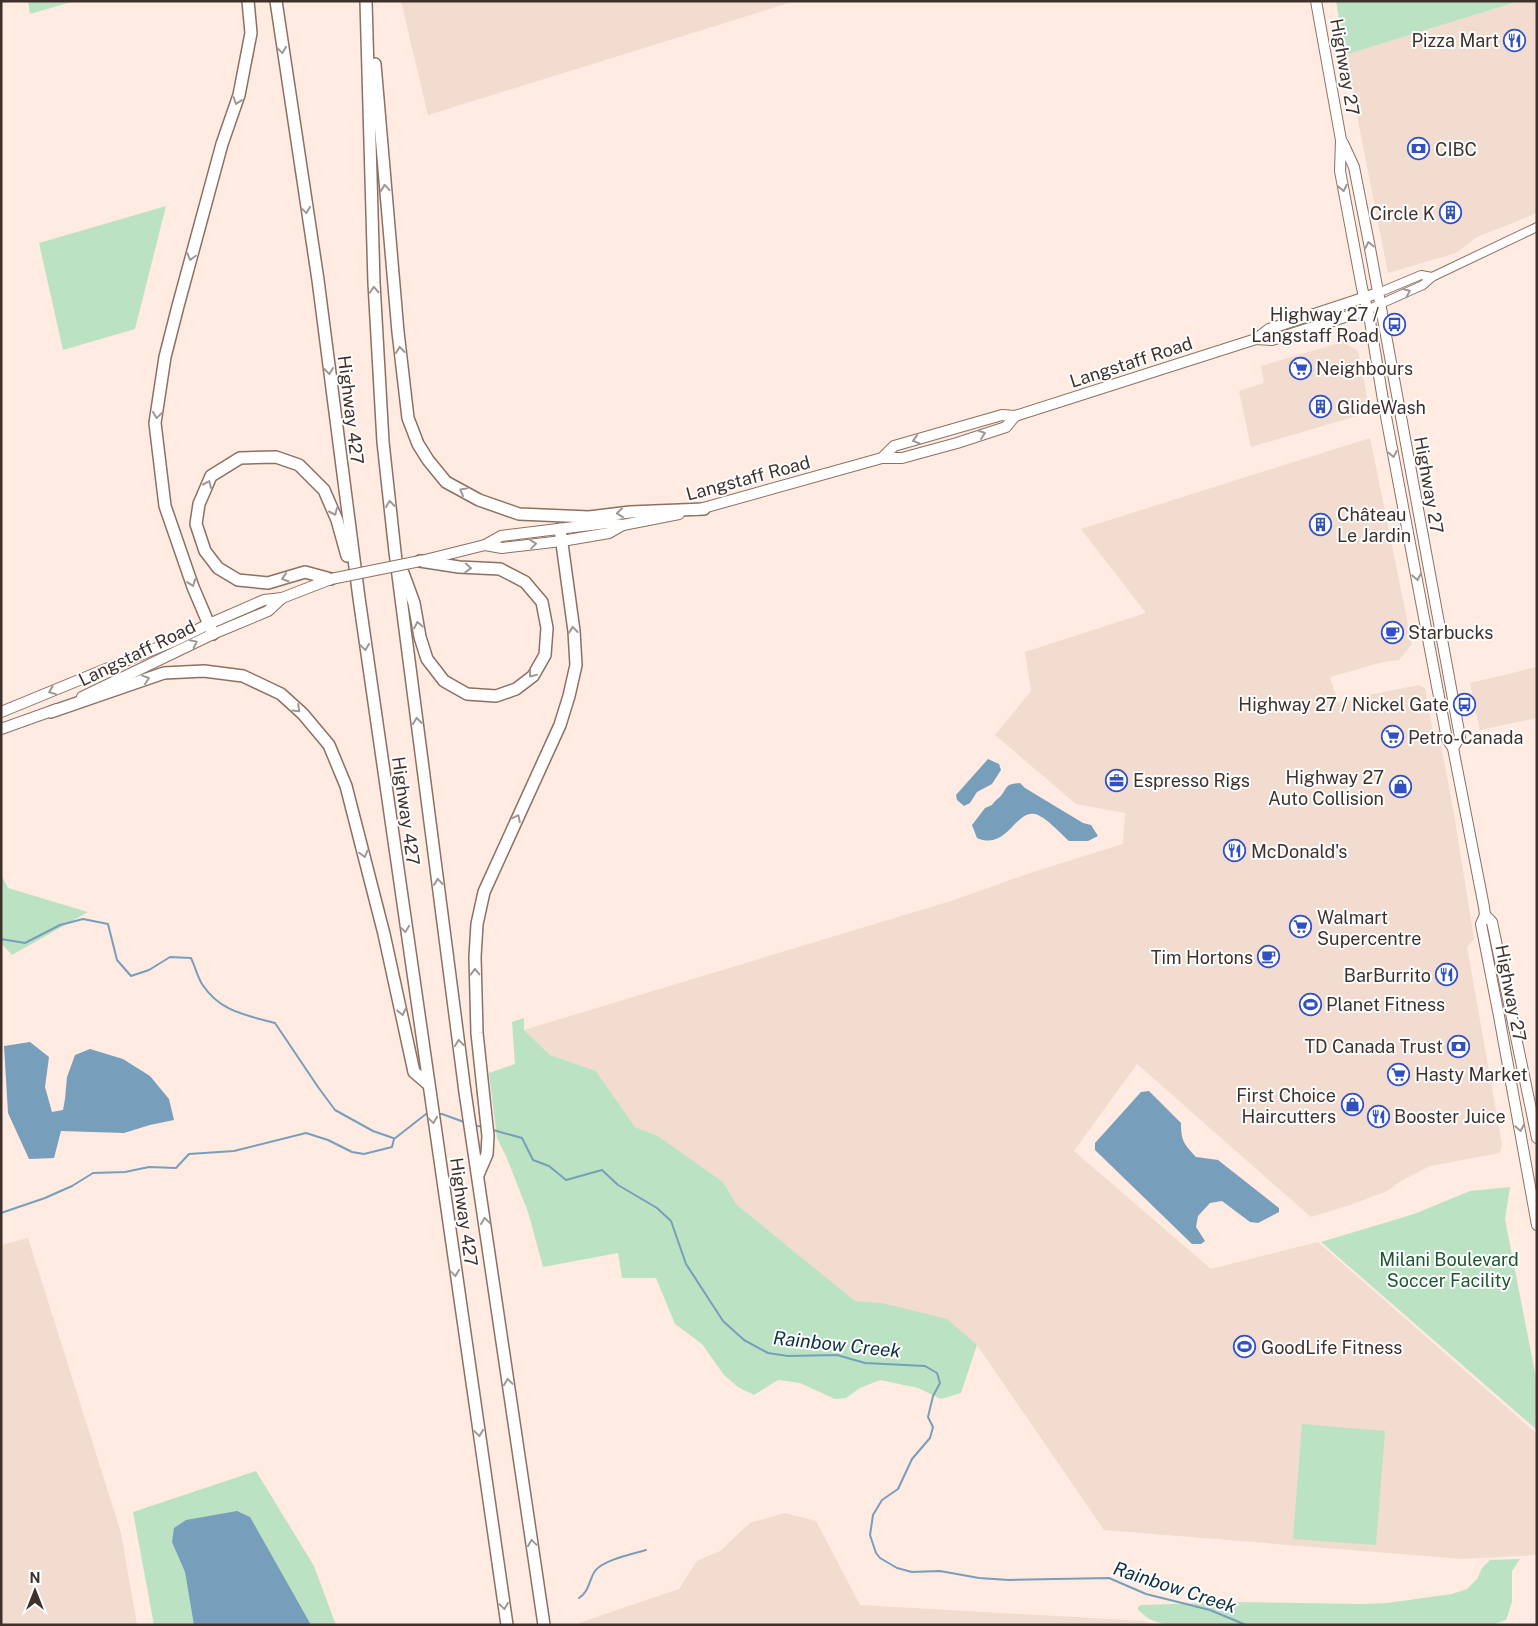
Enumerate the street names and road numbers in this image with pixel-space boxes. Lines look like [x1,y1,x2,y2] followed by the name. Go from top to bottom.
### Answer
[1326,17,1364,117] street label: Highway 27
[1067,332,1195,392] street label: Langstaff Road
[334,354,368,466] street label: Highway 427
[1410,435,1448,535] street label: Highway 27
[684,451,812,505] street label: Langstaff Road
[75,616,199,690] street label: Langstaff Road
[388,755,424,867] street label: Highway 427
[1491,943,1531,1043] street label: Highway 27
[446,1156,482,1268] street label: Highway 427

